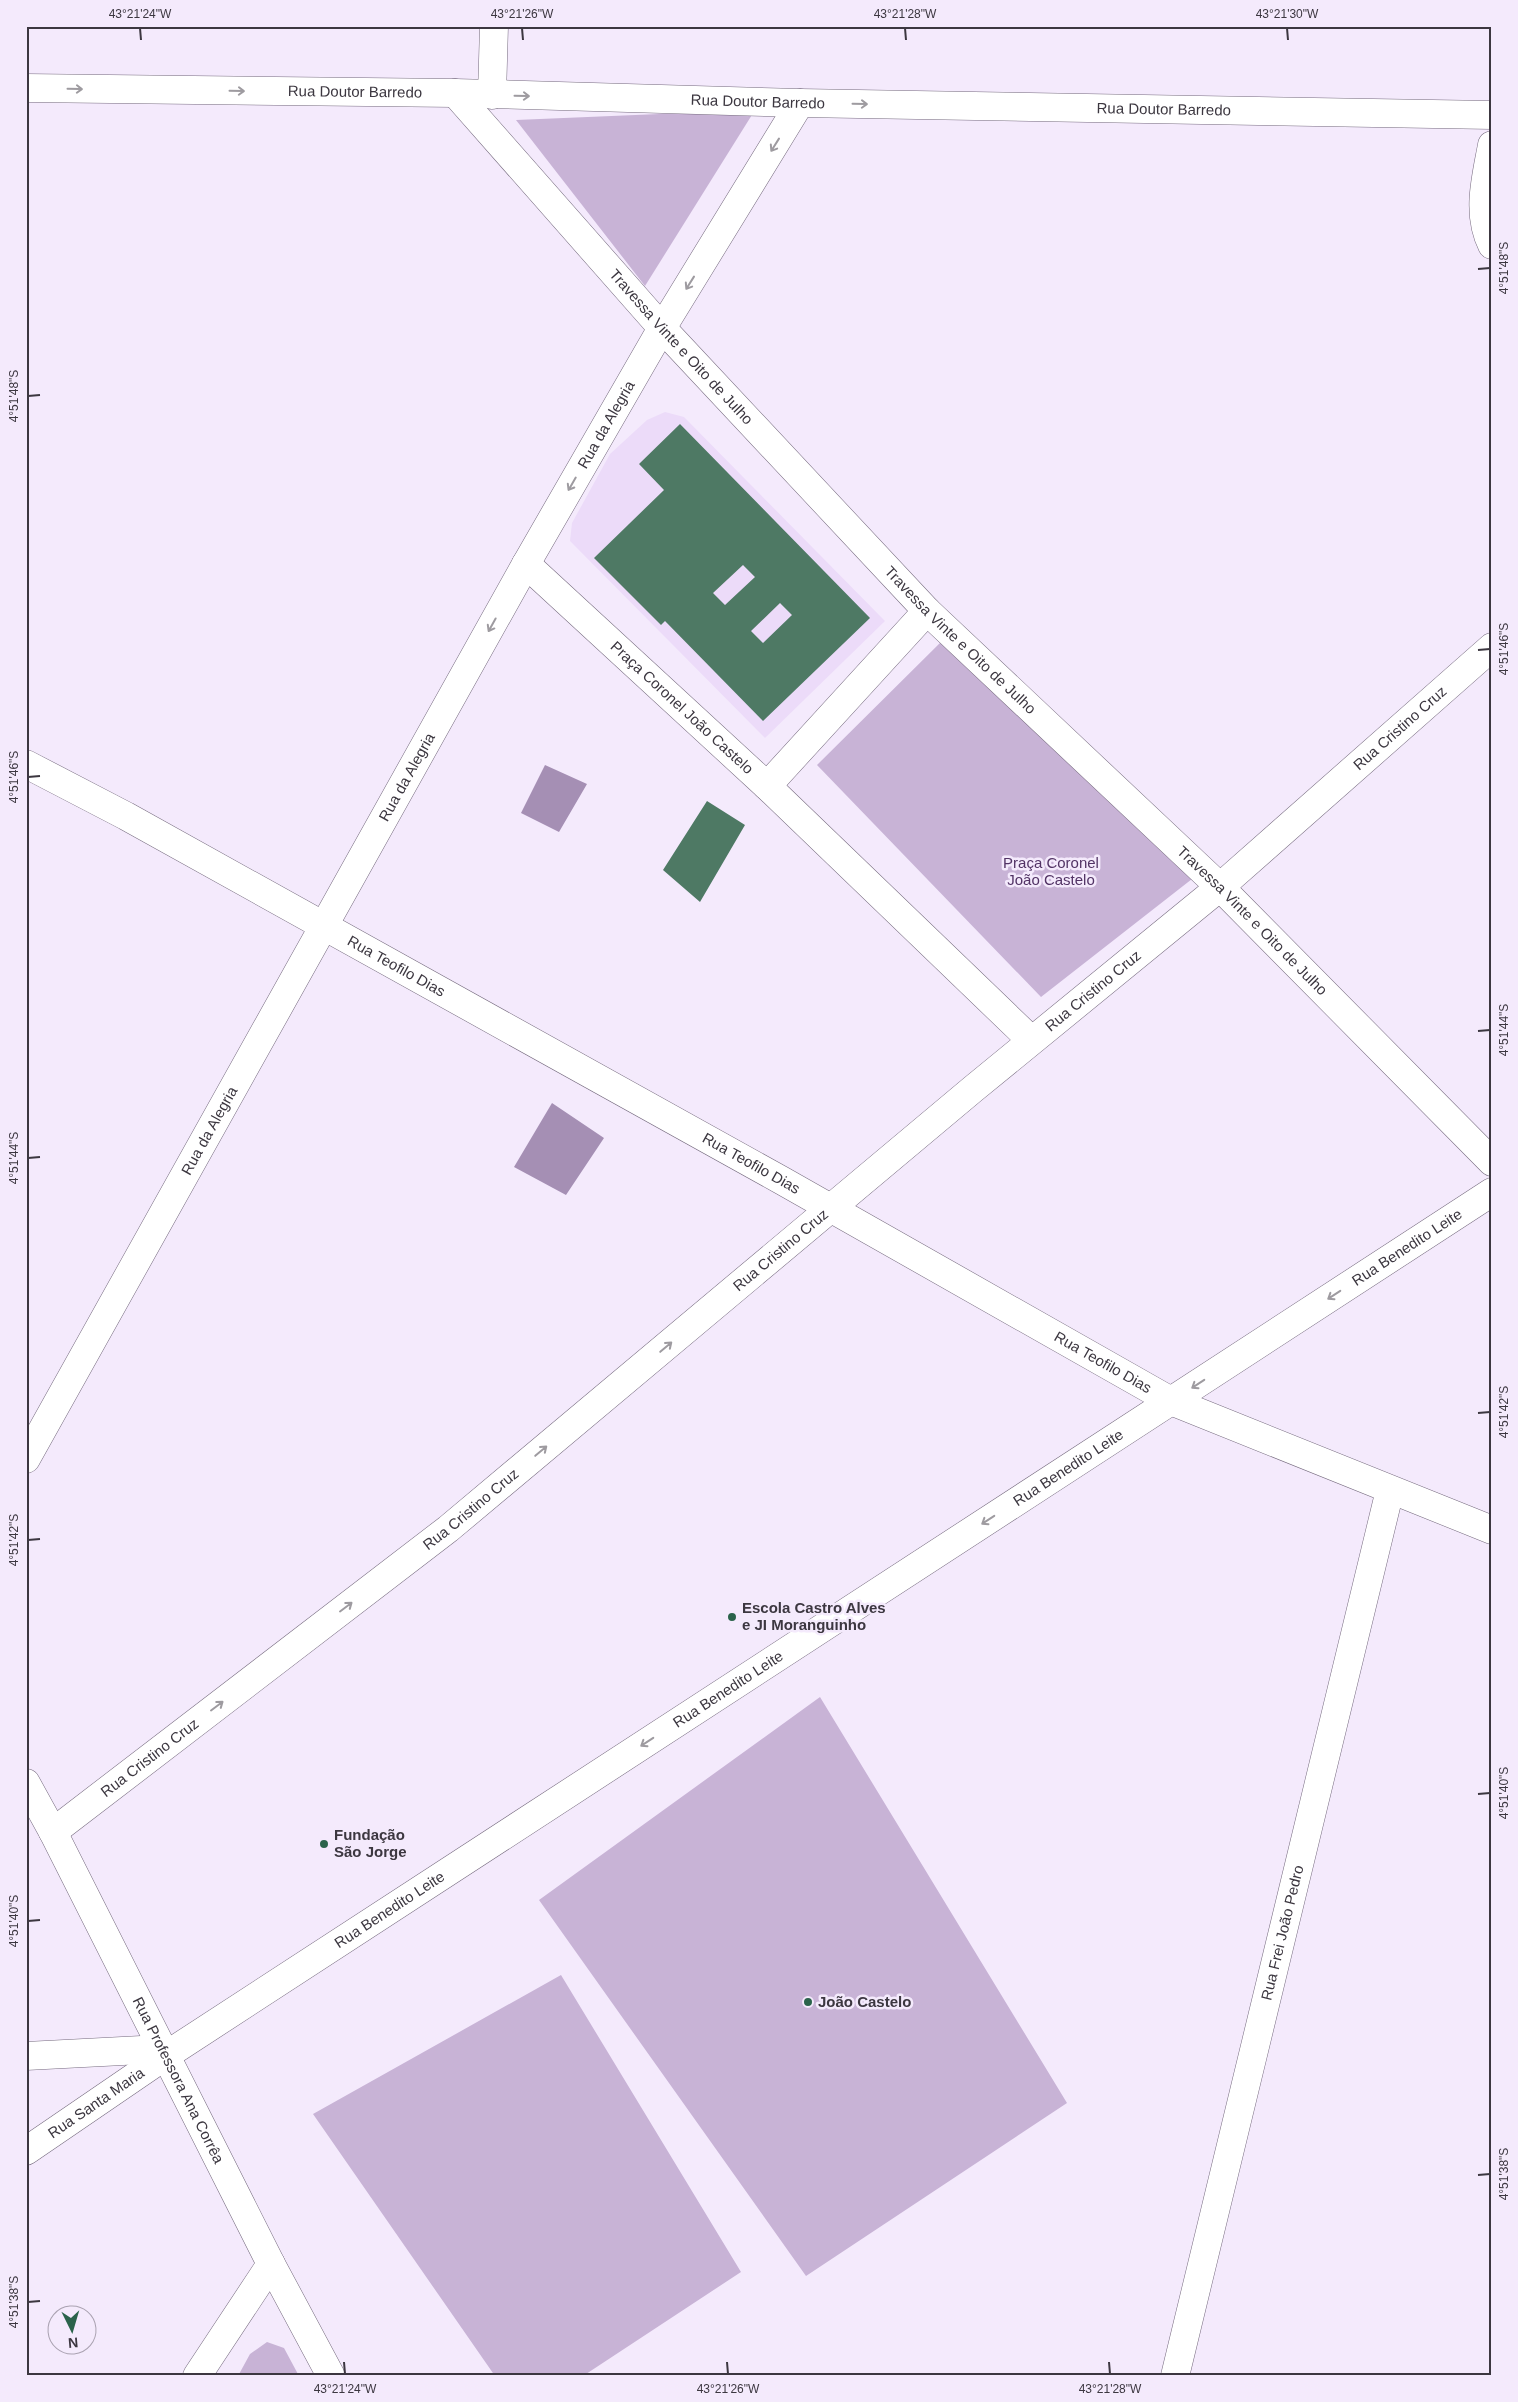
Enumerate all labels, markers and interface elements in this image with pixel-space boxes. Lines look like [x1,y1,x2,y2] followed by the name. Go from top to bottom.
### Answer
[109,7,172,21] text: 43°21'24"W
[491,7,554,21] text: 43°21'26"W
[874,7,937,21] text: 43°21'28"W
[1256,7,1319,21] text: 43°21'30"W
[288,82,422,101] street label: Rua Doutor Barredo
[67,84,83,93] one-way arrow
[229,86,245,96] one-way arrow
[514,91,530,101] one-way arrow
[690,91,825,111] street label: Rua Doutor Barredo
[852,99,868,109] one-way arrow
[1096,99,1231,118] street label: Rua Doutor Barredo
[769,137,779,151] one-way arrow
[1497,242,1511,294] text: 4°51'48"S
[606,266,757,428] street label: Travessa Vinte e Oito de Julho
[684,276,694,290] one-way arrow
[7,370,21,422] text: 4°51'48"S
[574,377,638,471] street label: Rua da Alegria
[567,476,577,491] one-way arrow
[881,562,1040,717] street label: Travessa Vinte e Oito de Julho
[486,617,496,632] one-way arrow
[1497,623,1511,675] text: 4°51'46"S
[607,637,757,777] street label: Praça Coronel João Castelo
[1350,682,1450,773] street label: Rua Cristino Cruz
[375,729,438,824] street label: Rua da Alegria
[7,751,21,803] text: 4°51'46"S
[1174,842,1331,998] street label: Travessa Vinte e Oito de Julho
[1003,854,1099,888] park label: Praça Coronel João Castelo
[345,932,448,1000] street label: Rua Teofilo Dias
[1042,946,1144,1034] street label: Rua Cristino Cruz
[1497,1004,1511,1056] text: 4°51'44"S
[178,1083,241,1178] street label: Rua da Alegria
[700,1129,803,1197] street label: Rua Teofilo Dias
[7,1132,21,1184] text: 4°51'44"S
[730,1205,831,1294] street label: Rua Cristino Cruz
[1349,1205,1465,1289] street label: Rua Benedito Leite
[1327,1290,1341,1300] one-way arrow
[1051,1328,1155,1396] street label: Rua Teofilo Dias
[659,1341,672,1352] one-way arrow
[1191,1379,1205,1389] one-way arrow
[1497,1386,1511,1438] text: 4°51'42"S
[1010,1425,1126,1509] street label: Rua Benedito Leite
[534,1446,547,1457] one-way arrow
[419,1465,522,1553] street label: Rua Cristino Cruz
[7,1514,21,1566] text: 4°51'42"S
[982,1515,996,1525] one-way arrow
[742,1599,886,1633] place label: Escola Castro Alves e JI Moranguinho
[339,1602,352,1613] one-way arrow
[726,1611,738,1623] marker: Escola Castro Alves e JI Moranguinho
[670,1647,786,1731] street label: Rua Benedito Leite
[210,1701,224,1711] one-way arrow
[97,1715,202,1800] street label: Rua Cristino Cruz
[640,1738,654,1748] one-way arrow
[1497,1767,1511,1819] text: 4°51'40"S
[334,1826,407,1860] place label: Fundação São Jorge
[318,1838,330,1850] marker: Fundação São Jorge
[1257,1863,1307,2002] street label: Rua Frei João Pedro
[331,1867,447,1951] street label: Rua Benedito Leite
[7,1895,21,1947] text: 4°51'40"S
[818,1993,911,2010] place label: João Castelo
[130,1994,228,2167] street label: Rua Professora Ana Corrêa
[802,1996,814,2008] marker: João Castelo
[45,2063,148,2141] street label: Rua Santa Maria
[1497,2148,1511,2200] text: 4°51'38"S
[7,2276,21,2328] text: 4°51'38"S
[48,2304,98,2354] north arrow
[67,2335,79,2351] text: N
[314,2382,377,2396] text: 43°21'24"W
[697,2382,760,2396] text: 43°21'26"W
[1079,2382,1142,2396] text: 43°21'28"W

